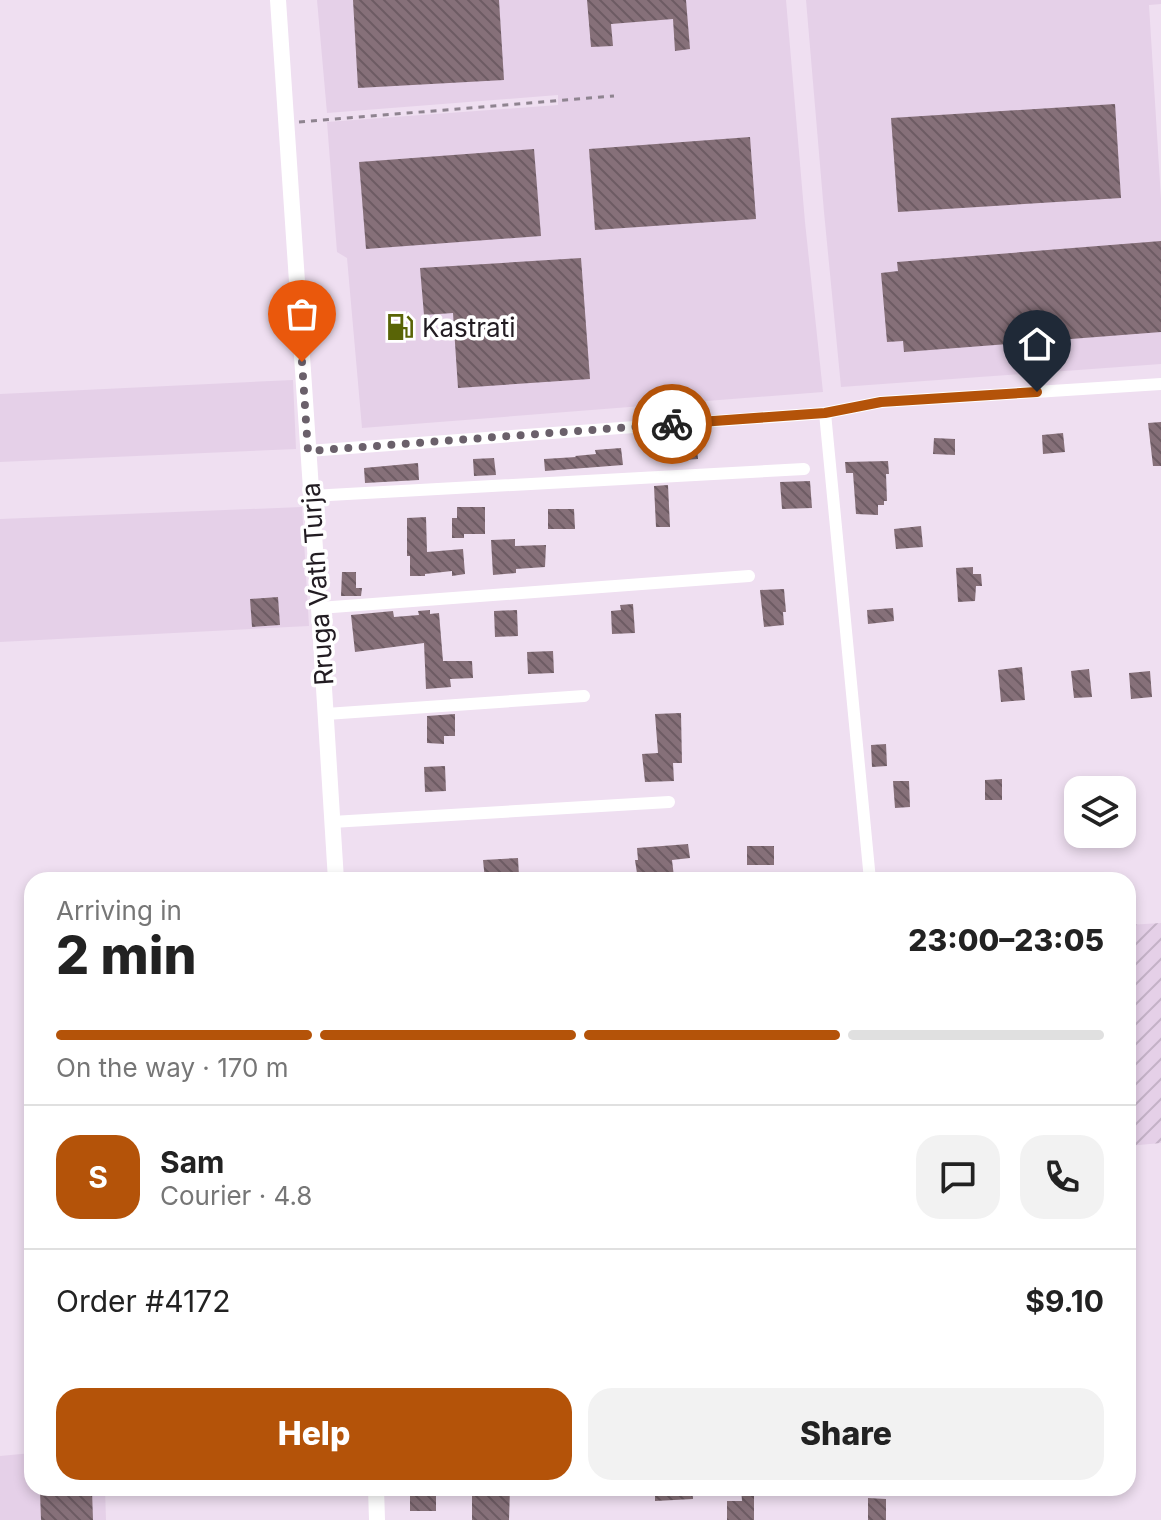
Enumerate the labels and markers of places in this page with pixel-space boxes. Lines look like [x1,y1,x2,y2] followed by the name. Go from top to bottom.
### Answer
[268,280,336,362] pin
[1003,310,1071,392] pin
[385,312,415,342] fuel station icon: Kastrati
[422,312,516,343] place label: Kastrati

